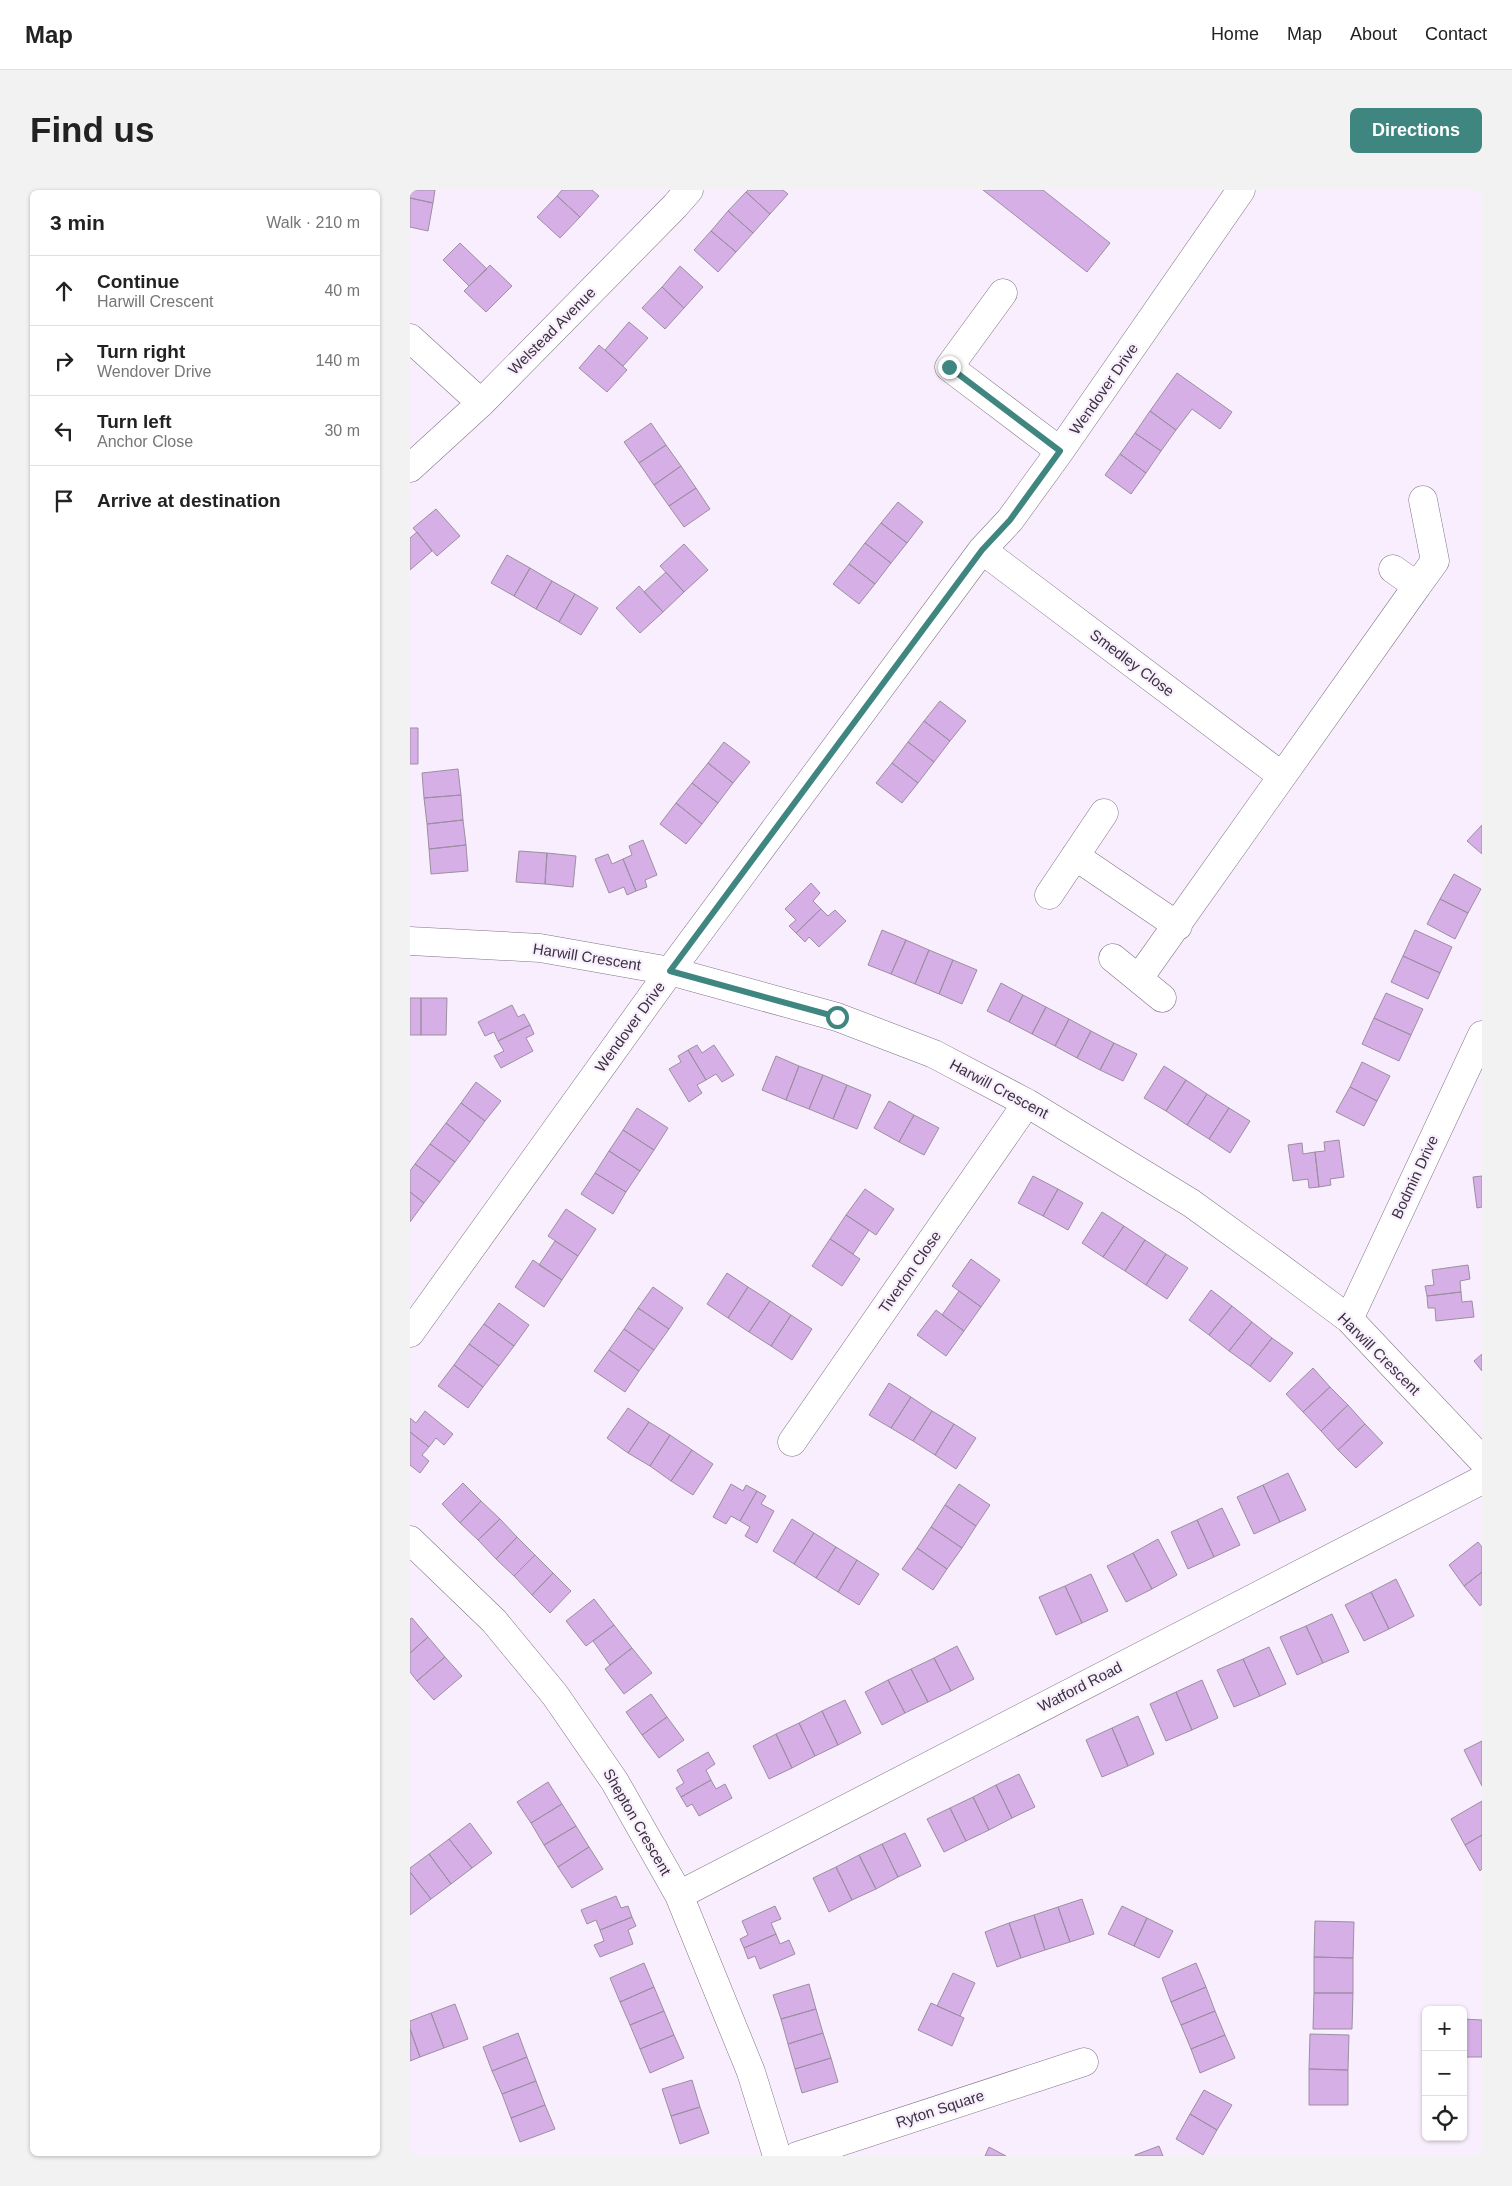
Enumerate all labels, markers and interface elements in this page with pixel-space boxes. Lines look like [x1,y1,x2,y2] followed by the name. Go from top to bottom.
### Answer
[25,21,73,48] text: Map
[1211,24,1259,44] text: Home
[1287,24,1322,44] text: Map
[1350,24,1397,44] text: About
[1425,24,1487,44] text: Contact
[1350,108,1482,153] button: Directions
[30,110,154,149] text: Find us
[50,211,105,234] text: 3 min
[266,214,360,231] text: Walk · 210 m
[97,271,179,292] text: Continue
[50,277,78,305] icon: ahead
[324,282,360,299] text: 40 m
[505,284,599,378] street label: Welstead Avenue
[97,293,213,310] text: Harwill Crescent
[1066,340,1141,438] street label: Wendover Drive
[97,341,185,362] text: Turn right
[50,347,78,375] icon: right
[316,352,360,369] text: 140 m
[938,356,961,379] route end
[97,363,211,380] text: Wendover Drive
[97,411,172,432] text: Turn left
[50,417,78,445] icon: left
[324,422,360,439] text: 30 m
[97,433,193,450] text: Anchor Close
[50,487,78,515] icon: arrive
[97,490,281,511] text: Arrive at destination
[1087,625,1178,700] street label: Smedley Close
[532,940,643,974] street label: Harwill Crescent
[591,978,668,1075] street label: Wendover Drive
[826,1006,849,1029] route start
[947,1055,1052,1122] street label: Harwill Crescent
[1388,1132,1441,1221] street label: Bodmin Drive
[875,1227,944,1316] street label: Tiverton Close
[1335,1309,1425,1399] street label: Harwill Crescent
[1035,1658,1125,1715] street label: Watford Road
[600,1766,675,1879] street label: Shepton Crescent
[1422,2006,1467,2141] map controls
[1422,2006,1467,2051] button: +
[1422,2051,1467,2096] button: −
[894,2086,986,2131] street label: Ryton Square
[1422,2096,1467,2141] button: locate

